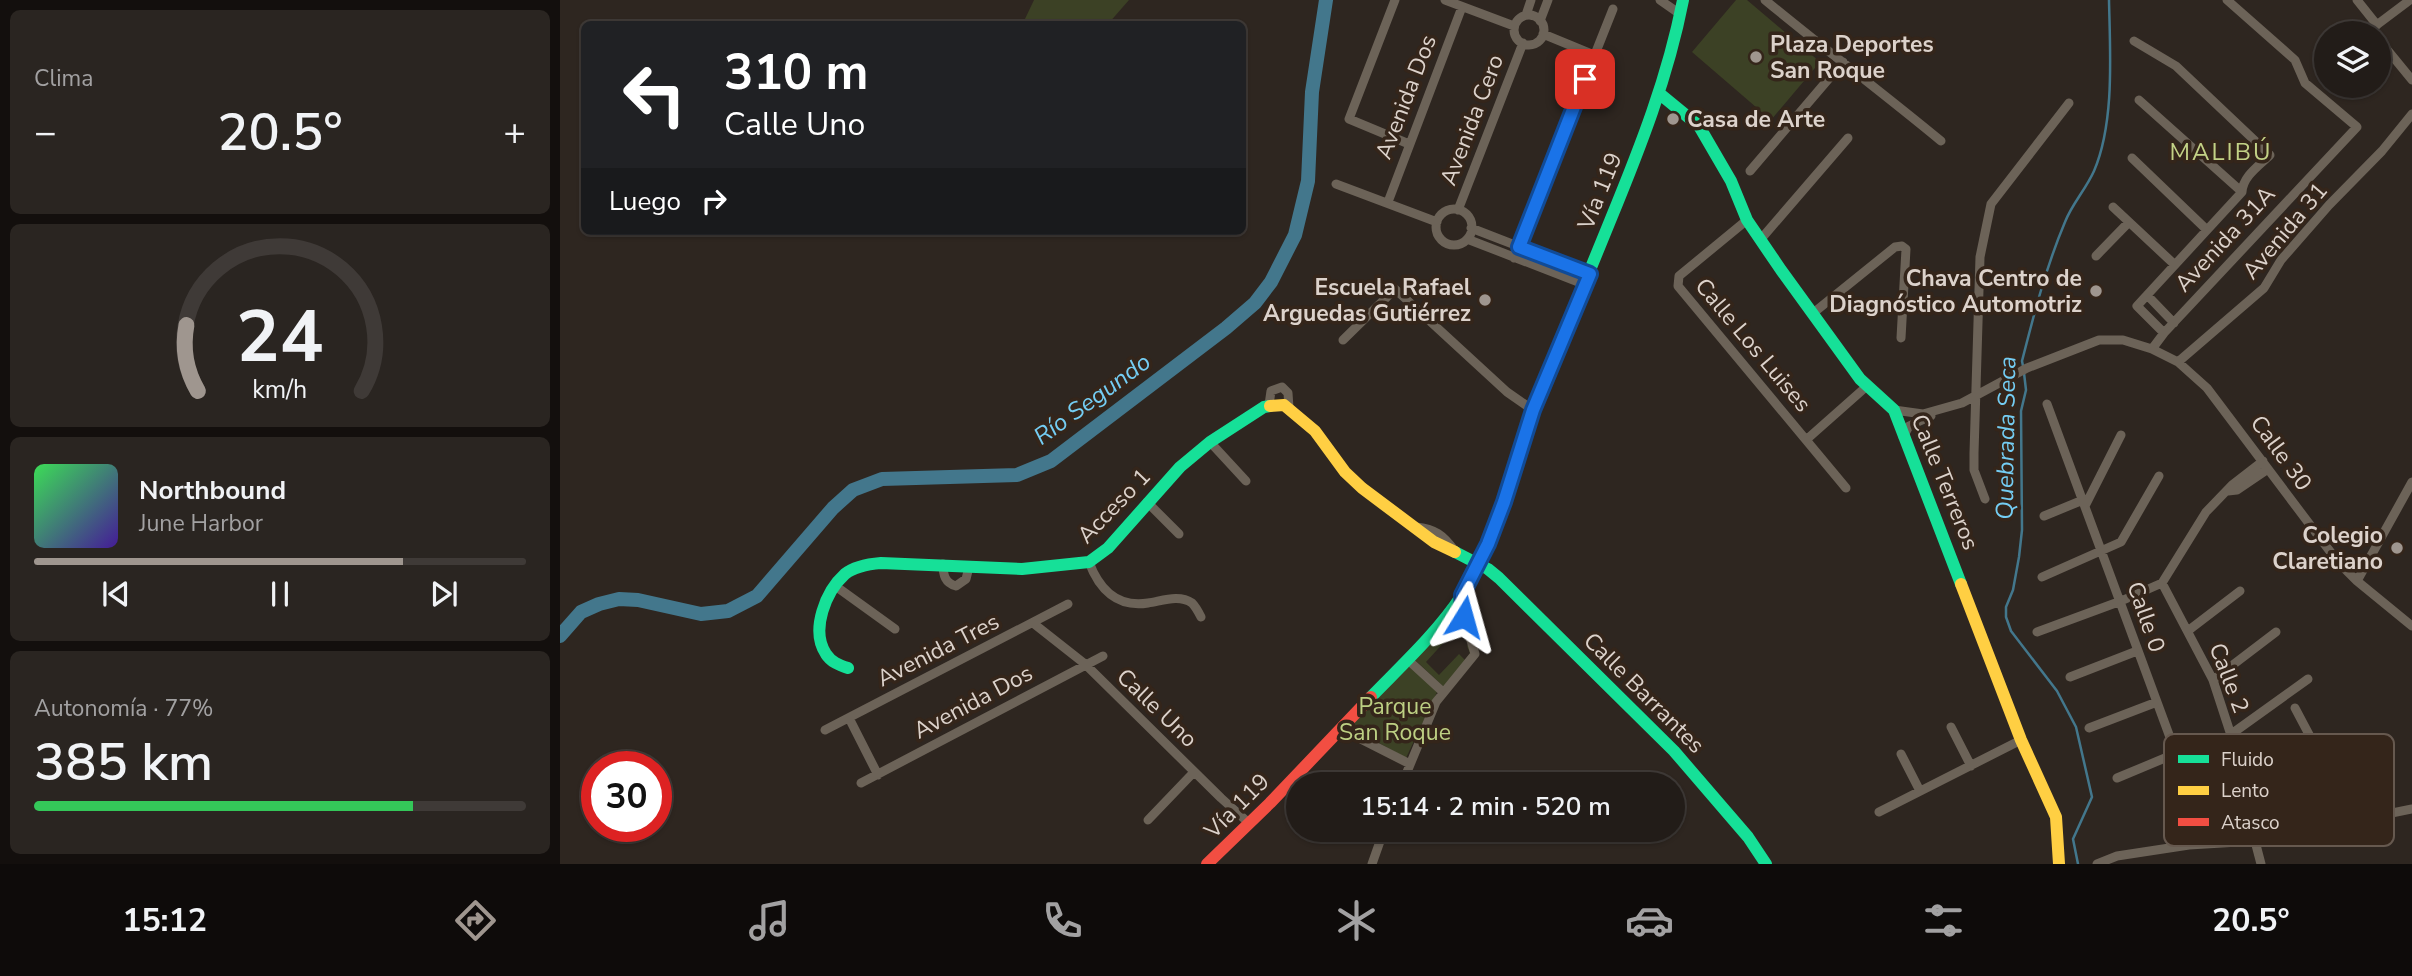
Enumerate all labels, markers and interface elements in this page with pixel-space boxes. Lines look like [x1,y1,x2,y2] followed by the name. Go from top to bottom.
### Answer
[2314,21,2391,98] map controls
[2314,21,2391,98] button: layers
[1770,29,1934,86] place label: Plaza Deportes San Roque
[1368,30,1444,164] street label: Avenida Dos
[724,39,868,106] text: 310 m
[609,49,700,140] icon: left
[1555,49,1615,109] pin
[1748,49,1764,65] marker: Plaza Deportes San Roque
[1433,50,1511,190] street label: Avenida Cero
[1566,60,1604,98] icon: arrive
[34,63,94,94] text: Clima
[217,97,343,168] text: 20.5°
[724,103,865,146] text: Calle Uno
[1687,104,1825,135] place label: Casa de Arte
[34,107,57,158] text: −
[503,107,526,158] text: +
[1665,111,1681,127] marker: Casa de Arte
[2170,136,2272,168] district label: MALIBÚ
[1570,148,1629,235] street label: Vía 119
[2235,176,2335,286] street label: Avenida 31
[2168,179,2282,299] street label: Avenida 31A
[695,182,733,220] icon: right
[609,184,681,219] text: Luego
[1829,263,2082,320] place label: Chava Centro de Diagnóstico Automotriz
[1688,271,1818,419] street label: Calle Los Luises
[1263,272,1472,329] place label: Escuela Rafael Arguedas Gutiérrez
[2088,283,2104,299] marker: Chava Centro de Diagnóstico Automotriz
[236,288,324,388] text: 24
[1477,292,1493,308] marker: Escuela Rafael Arguedas Gutiérrez
[1027,346,1157,452] water label: Río Segundo
[1989,356,2023,520] water label: Quebrada Seca
[252,373,308,407] text: km/h
[2243,409,2319,497] street label: Calle 30
[1904,410,1986,554] street label: Calle Terreros
[1070,462,1158,550] street label: Acceso 1
[139,473,286,508] text: Northbound
[139,508,263,539] text: June Harbor
[2272,520,2383,577] place label: Colegio Claretiano
[2389,540,2405,556] marker: Colegio Claretiano
[97,575,135,613] icon: previous
[261,575,299,613] icon: pause
[425,575,463,613] icon: next
[2120,578,2172,656] street label: Calle 0
[1427,580,1501,654] position arrow
[872,606,1004,694] street label: Avenida Tres
[1577,626,1711,760] street label: Calle Barrantes
[2201,638,2257,718] street label: Calle 2
[908,658,1038,746] street label: Avenida Dos
[1110,662,1204,754] street label: Calle Uno
[1339,691,1451,748] park label: Parque San Roque
[34,693,214,724] text: Autonomía · 77%
[34,727,213,798] text: 385 km
[2164,734,2394,846] legend
[2221,747,2274,773] text: Fluido
[581,751,672,842] speed limit sign: 30
[1197,767,1276,846] street label: Vía 119
[2221,778,2269,804] text: Lento
[1360,789,1611,824] text: 15:14 · 2 min · 520 m
[2221,810,2280,836] text: Atasco
[451,896,500,945] icon: directions
[745,896,794,945] icon: music
[1038,896,1087,945] icon: phone
[1332,896,1381,945] icon: climate
[1625,896,1674,945] icon: car
[1919,896,1968,945] icon: filters
[122,899,207,942] text: 15:12
[2212,899,2290,942] text: 20.5°

